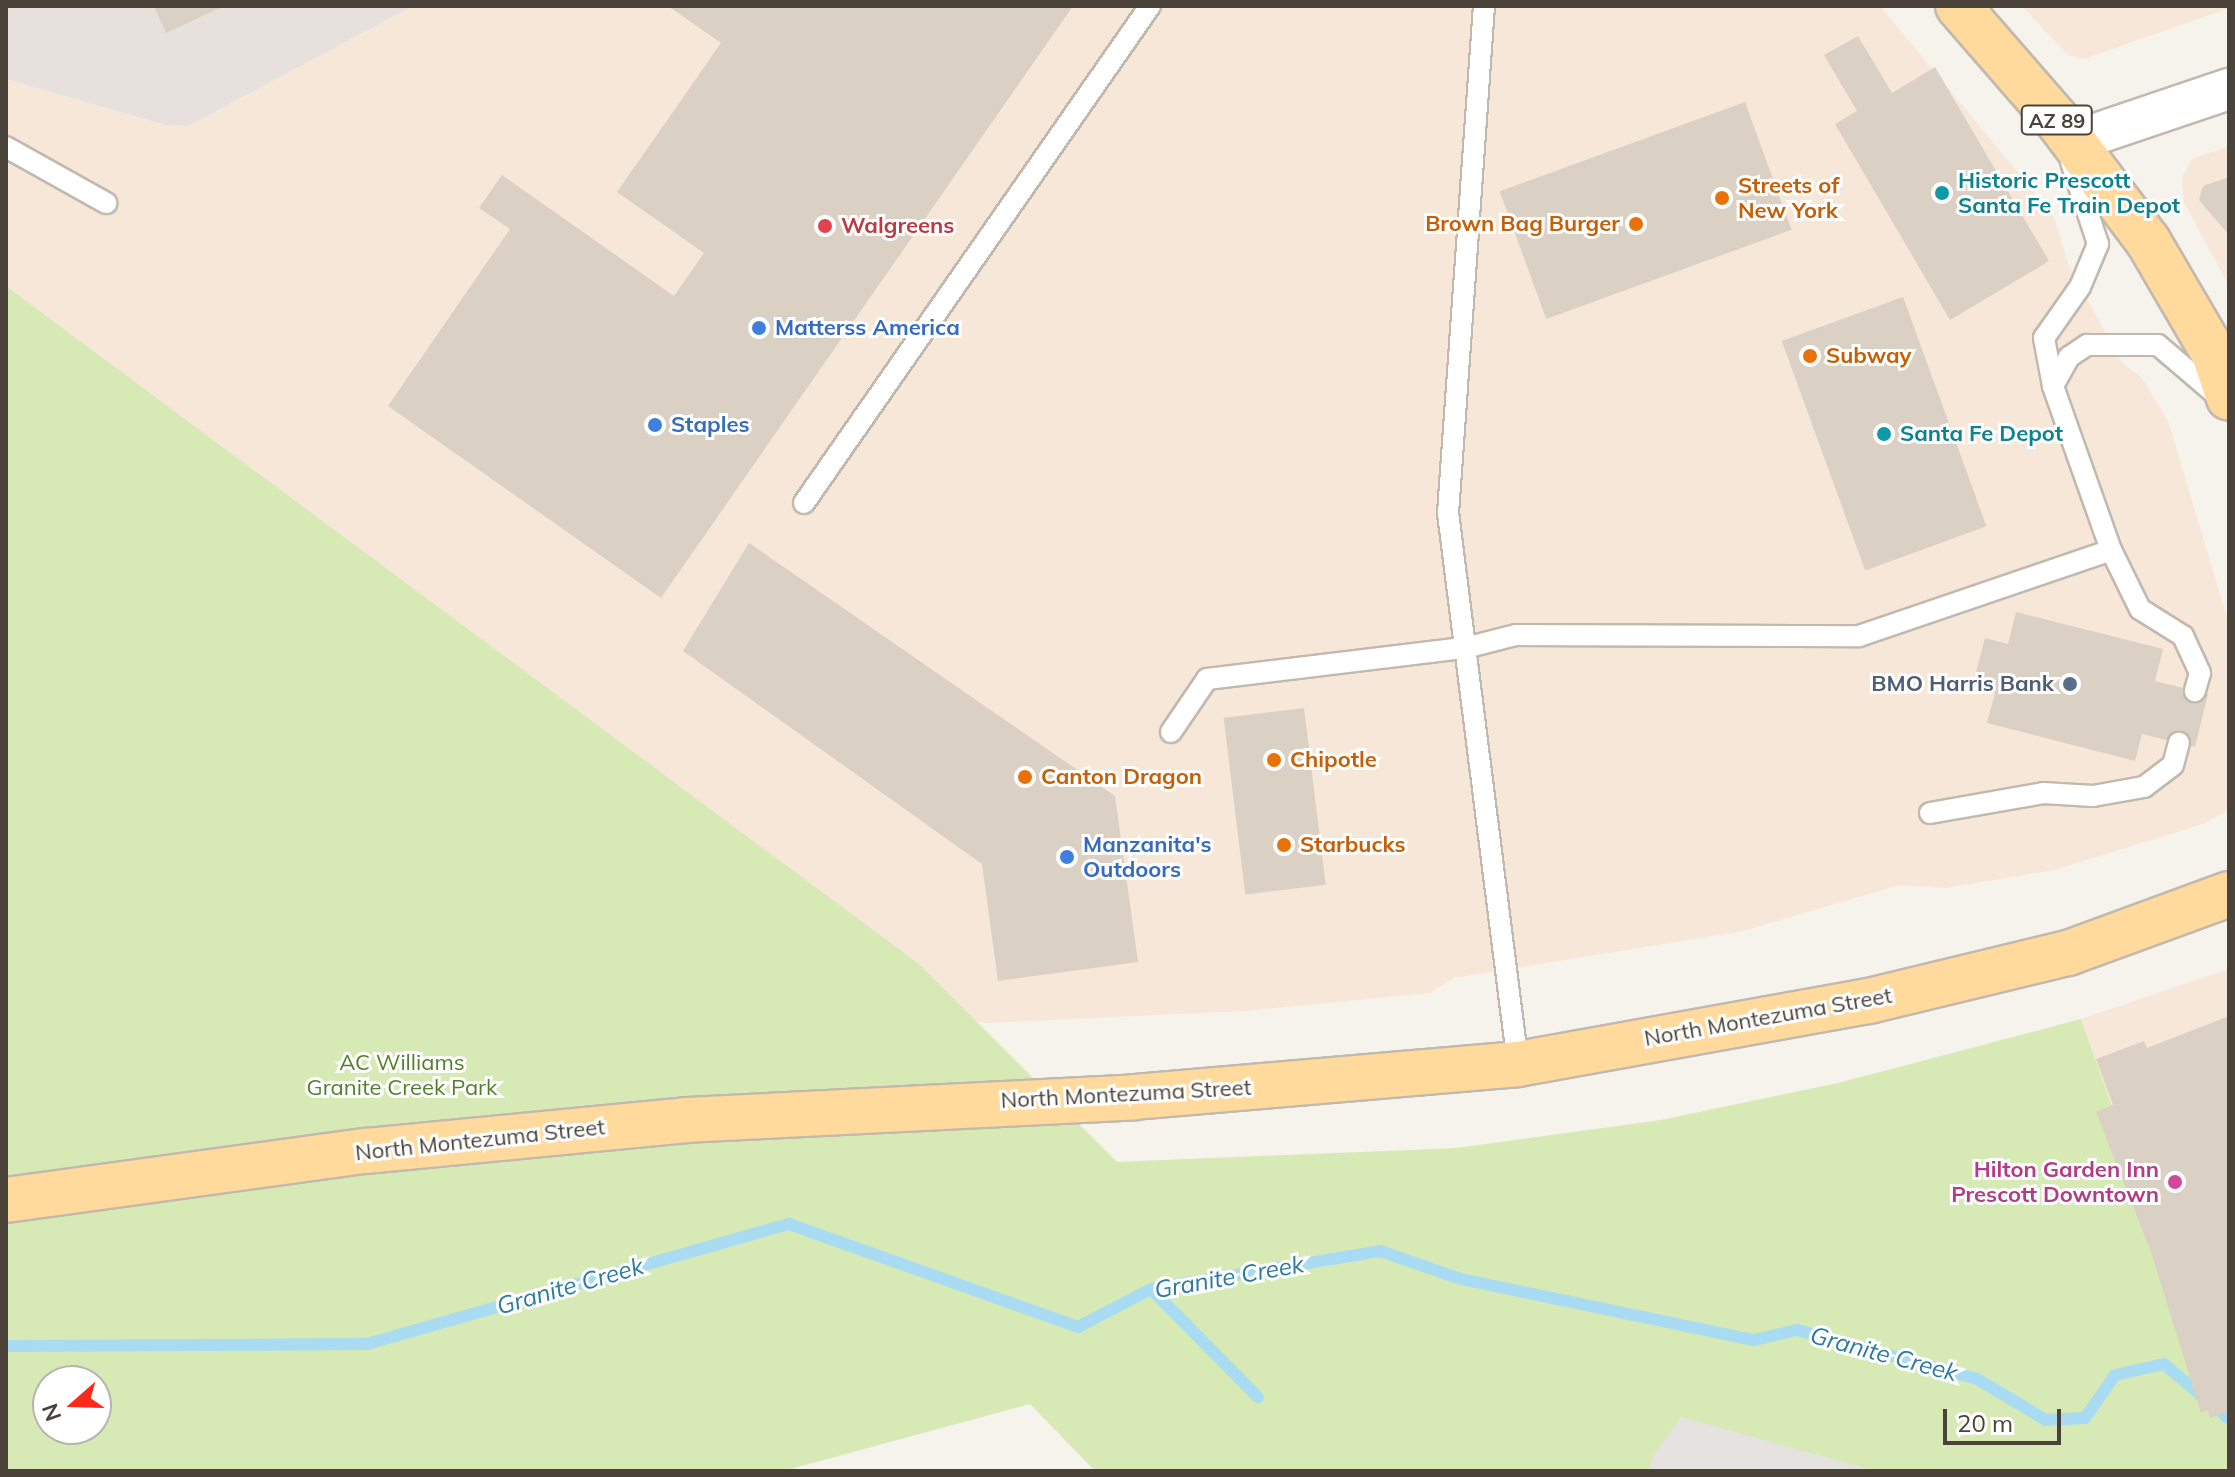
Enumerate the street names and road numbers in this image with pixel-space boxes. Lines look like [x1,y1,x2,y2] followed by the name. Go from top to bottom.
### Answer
[2019,104,2095,136] road number: AZ 89
[1642,982,1894,1052] street label: North Montezuma Street
[1000,1074,1252,1114] street label: North Montezuma Street
[354,1114,606,1166] street label: North Montezuma Street

